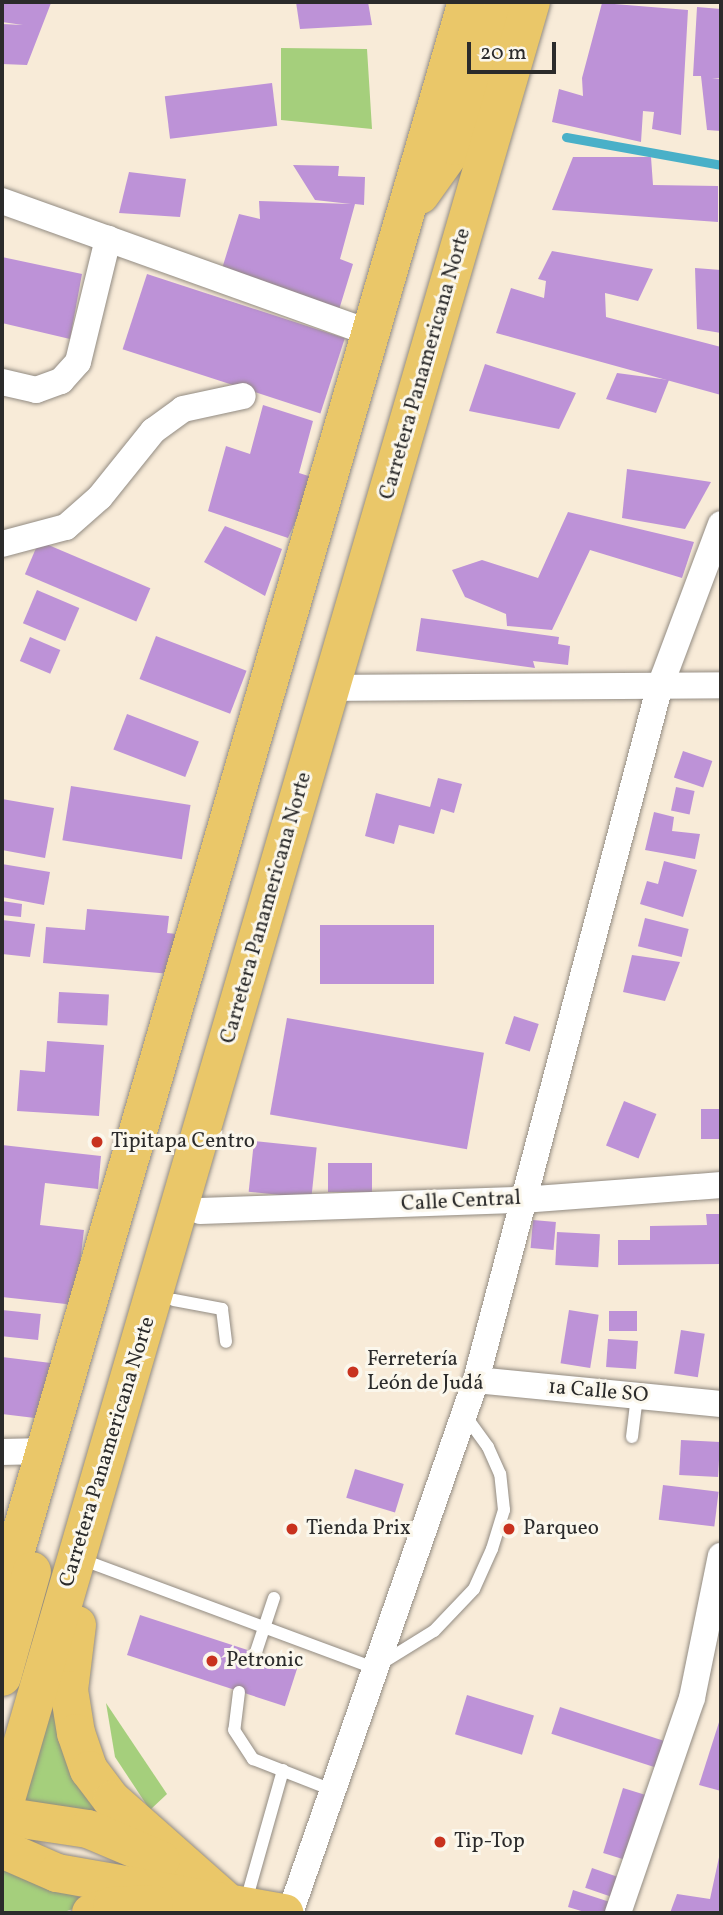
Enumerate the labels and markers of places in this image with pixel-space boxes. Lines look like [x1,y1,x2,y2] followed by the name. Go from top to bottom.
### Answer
[111,1129,255,1155] place label: Tipitapa Centro
[89,1134,105,1150] marker: Tipitapa Centro
[367,1347,484,1397] place label: Ferretería León de Judá
[345,1364,361,1380] marker: Ferretería León de Judá
[306,1516,411,1542] place label: Tienda Prix
[523,1516,599,1542] place label: Parqueo
[284,1521,300,1537] marker: Tienda Prix
[501,1521,517,1537] marker: Parqueo
[226,1648,303,1674] place label: Petronic
[204,1653,220,1669] marker: Petronic
[454,1829,525,1855] place label: Tip-Top
[432,1834,448,1850] marker: Tip-Top

